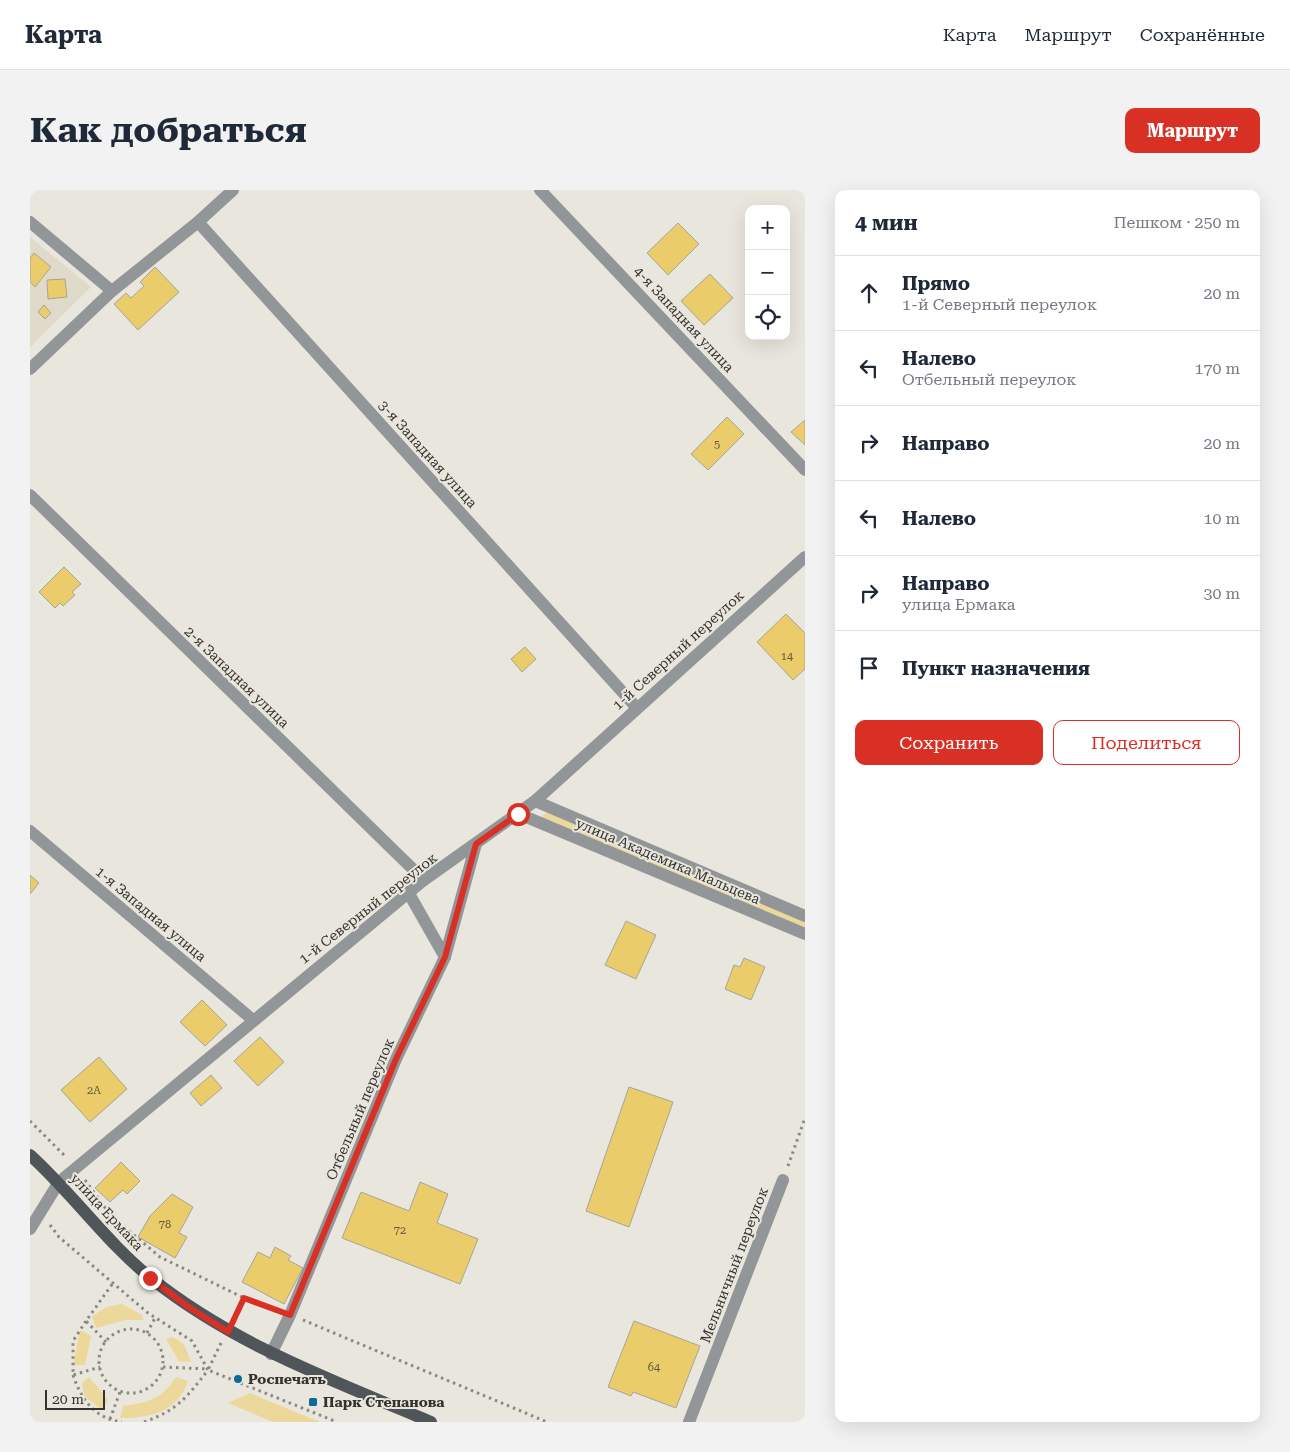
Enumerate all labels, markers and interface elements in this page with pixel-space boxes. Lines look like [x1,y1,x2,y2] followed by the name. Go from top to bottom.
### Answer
[25,21,102,49] text: Карта
[943,24,997,45] text: Карта
[1025,24,1112,45] text: Маршрут
[1140,24,1265,45] text: Сохранённые
[1125,108,1260,153] button: Маршрут
[30,110,307,151] text: Как добраться
[745,205,790,340] map controls
[745,205,790,250] button: +
[855,211,918,235] text: 4 мин
[1113,213,1240,232] text: Пешком · 250 m
[745,250,790,295] button: −
[631,263,737,376] street label: 4-я Западная улица
[902,272,970,295] text: Прямо
[855,279,883,307] icon: ahead
[1203,284,1240,303] text: 20 m
[745,295,790,340] button: locate
[902,295,1097,314] text: 1-й Северный переулок
[902,347,976,370] text: Налево
[855,354,883,382] icon: left
[1194,359,1240,378] text: 170 m
[902,370,1076,389] text: Отбельный переулок
[376,397,481,511] street label: 3-я Западная улица
[855,429,883,457] icon: right
[902,432,989,455] text: Направо
[1203,434,1240,453] text: 20 m
[714,438,720,451] house number: 5
[855,504,883,532] icon: left
[902,507,976,530] text: Налево
[1203,509,1240,528] text: 10 m
[902,572,989,595] text: Направо
[855,579,883,607] icon: right
[1203,584,1240,603] text: 30 m
[609,587,747,713] street label: 1-й Северный переулок
[902,595,1016,614] text: улица Ермака
[182,623,293,731] street label: 2-я Западная улица
[781,650,794,663] house number: 14
[855,654,883,682] icon: arrive
[902,657,1090,680] text: Пункт назначения
[855,720,1043,765] button: Сохранить
[1053,720,1240,765] button: Поделиться
[507,803,530,826] route start
[574,815,763,907] street label: улица Академика Мальцева
[296,849,440,967] street label: 1-й Северный переулок
[93,863,210,965] street label: 1-я Западная улица
[323,1036,397,1182] street label: Отбельный переулок
[87,1084,101,1097] house number: 2А
[67,1170,147,1254] street label: улица Ермака
[697,1185,771,1345] street label: Мельничный переулок
[159,1218,171,1231] house number: 78
[394,1224,406,1237] house number: 72
[139,1267,162,1290] route end
[648,1361,661,1374] house number: 64
[248,1371,326,1387] place label: Роспечать
[232,1373,244,1385] marker: Роспечать
[45,1387,105,1410] scale bar
[52,1391,84,1407] text: 20 m
[323,1394,445,1410] place label: Парк Степанова
[307,1396,319,1408] marker: Парк Степанова

